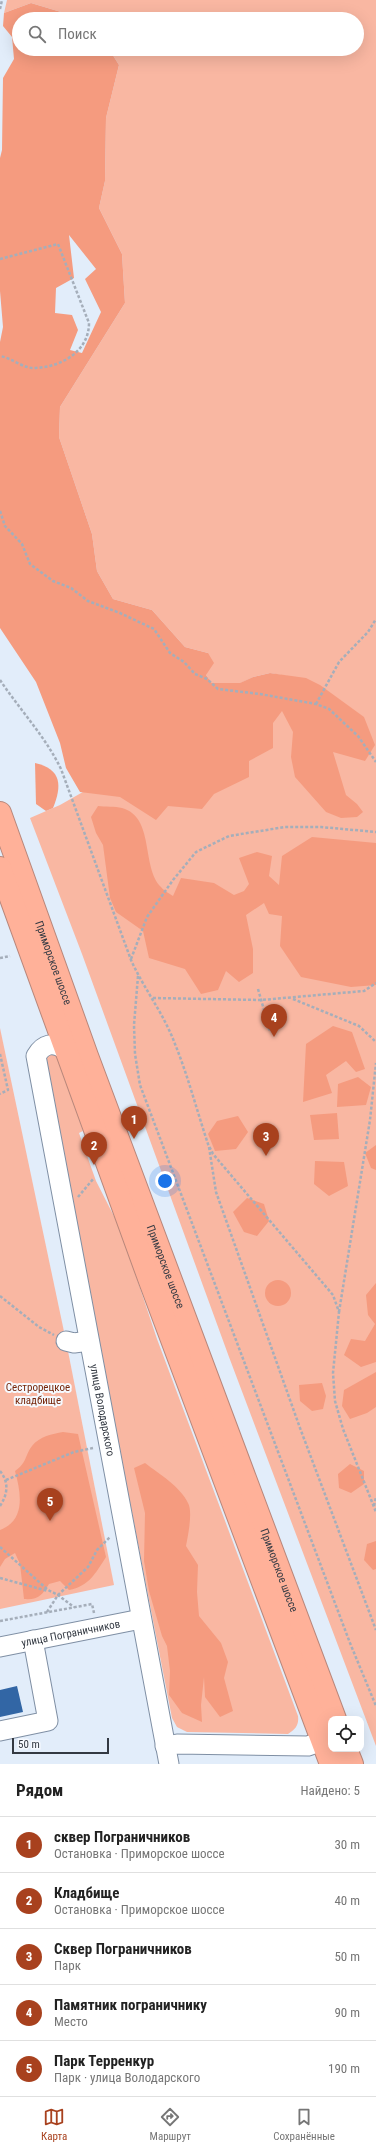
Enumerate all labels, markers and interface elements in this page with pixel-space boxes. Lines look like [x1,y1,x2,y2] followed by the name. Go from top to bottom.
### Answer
[12,12,364,56] search box
[26,23,48,45] icon: search
[58,25,97,43] text: Поиск
[33,919,75,1006] street label: Приморское шоссе
[261,1004,287,1037] pin: 4
[121,1106,147,1139] pin: 1
[253,1123,279,1156] pin: 3
[81,1132,107,1165] pin: 2
[155,1171,175,1191] your location
[144,1223,187,1310] street label: Приморское шоссе
[88,1363,118,1458] street label: улица Володарского
[6,1381,70,1407] park label: Сестрорецкое кладбище
[37,1488,63,1521] pin: 5
[258,1527,301,1614] street label: Приморское шоссе
[20,1617,121,1649] street label: улица Пограничников
[328,1716,364,1752] map controls
[328,1716,364,1752] button: locate
[12,1736,109,1755] scale bar
[18,1738,40,1751] text: 50 m
[16,1780,63,1800] text: Рядом
[300,1783,360,1798] text: Найдено: 5
[54,1828,190,1846] text: сквер Пограничников
[26,1837,32,1852] text: 1
[334,1837,360,1852] text: 30 m
[54,1846,225,1861] text: Остановка · Приморское шоссе
[54,1884,119,1902] text: Кладбище
[26,1893,32,1908] text: 2
[334,1893,360,1908] text: 40 m
[54,1902,225,1917] text: Остановка · Приморское шоссе
[54,1940,192,1958] text: Сквер Пограничников
[26,1949,32,1964] text: 3
[334,1949,360,1964] text: 50 m
[54,1958,81,1973] text: Парк
[54,1996,207,2014] text: Памятник пограничнику
[26,2005,32,2020] text: 4
[334,2005,360,2020] text: 90 m
[54,2014,88,2029] text: Место
[54,2052,154,2070] text: Парк Терренкур
[26,2061,32,2076] text: 5
[328,2061,360,2076] text: 190 m
[54,2070,200,2085] text: Парк · улица Володарского
[41,2106,67,2143] tab: Карта
[150,2106,191,2143] tab: Маршрут
[273,2106,335,2143] tab: Сохранённые

